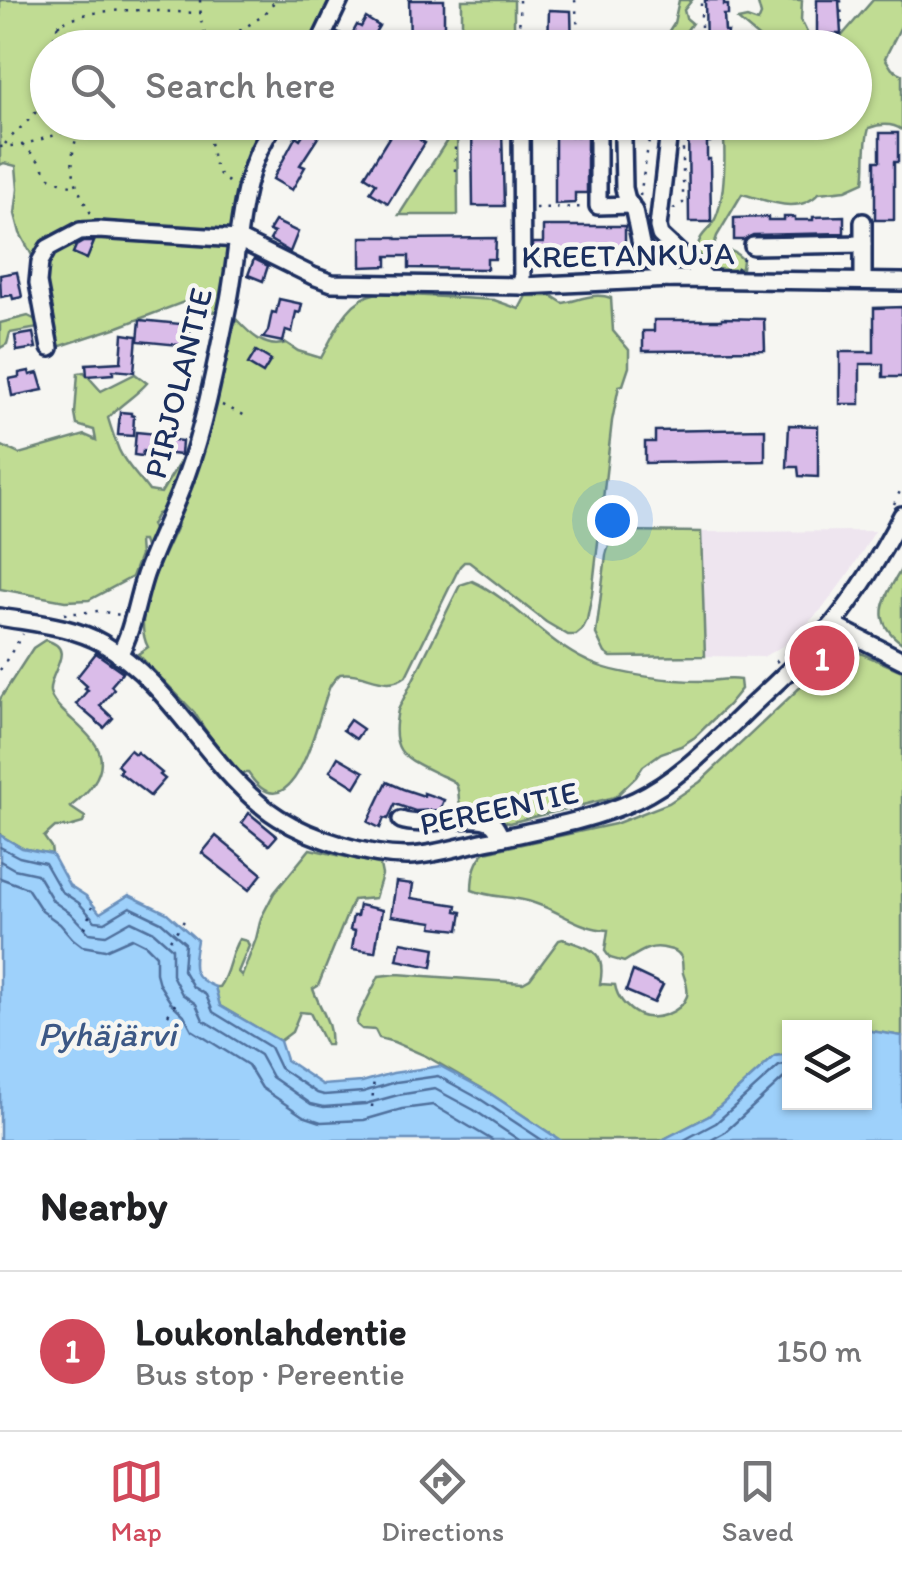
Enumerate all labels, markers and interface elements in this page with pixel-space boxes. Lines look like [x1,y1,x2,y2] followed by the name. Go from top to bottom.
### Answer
[30,30,872,140] search box
[65,58,120,113] icon: search
[145,62,336,108] text: Search here
[521,234,735,276] street label: KREETANKUJA
[136,284,220,482] street label: PIRJOLANTIE
[587,495,638,546] your location
[790,620,854,696] pin: 1
[416,773,582,843] street label: PEREENTIE
[38,1013,180,1055] water label: Pyhäjärvi
[782,1020,872,1110] map controls
[782,1020,872,1110] button: layers
[40,1180,167,1231] text: Nearby
[135,1309,407,1355] text: Loukonlahdentie
[65,1332,80,1370] text: 1
[777,1332,862,1370] text: 150 m
[135,1355,405,1393] text: Bus stop · Pereentie
[109,1454,164,1548] tab: Map
[381,1454,504,1548] tab: Directions
[722,1454,793,1548] tab: Saved

